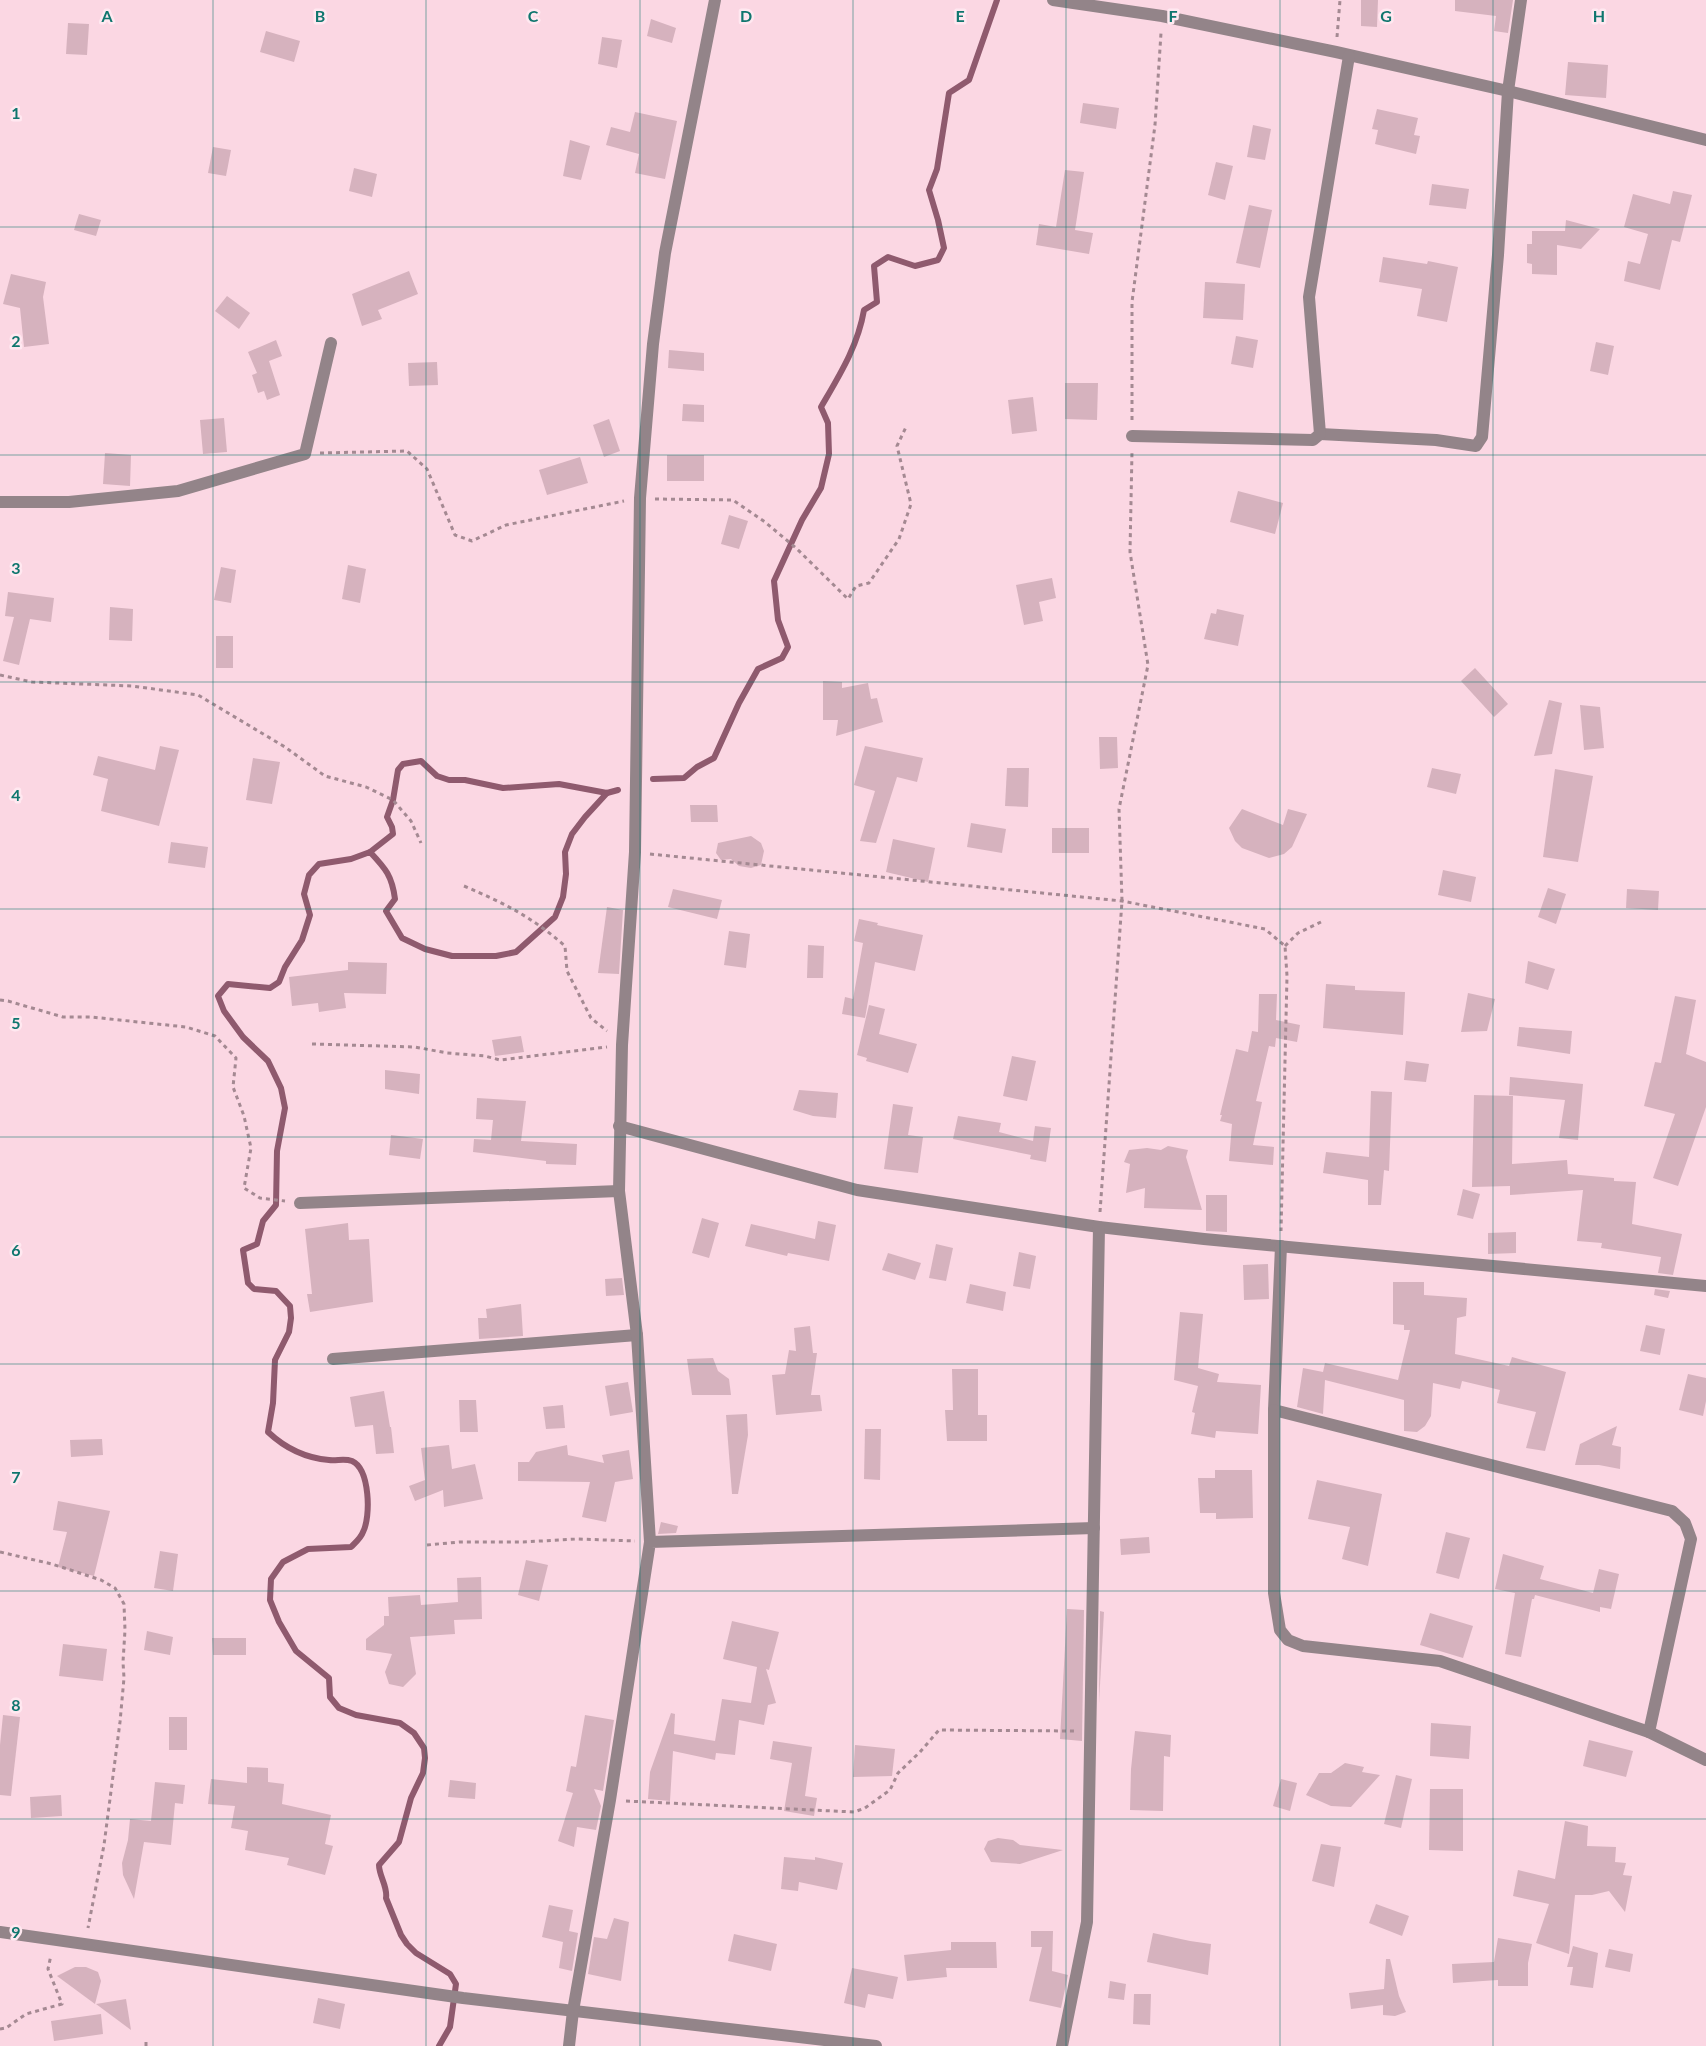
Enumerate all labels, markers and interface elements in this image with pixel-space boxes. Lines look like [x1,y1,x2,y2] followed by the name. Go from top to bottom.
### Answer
[100,6,113,25] text: A
[315,6,325,25] text: B
[528,6,539,25] text: C
[740,6,752,25] text: D
[955,6,965,25] text: E
[1168,6,1178,25] text: F
[1380,6,1392,25] text: G
[1593,6,1605,25] text: H
[11,103,21,122] text: 1
[11,331,21,350] text: 2
[11,558,21,577] text: 3
[11,785,21,804] text: 4
[11,1013,21,1032] text: 5
[11,1240,21,1259] text: 6
[11,1467,21,1486] text: 7
[11,1695,21,1714] text: 8
[11,1922,21,1941] text: 9

